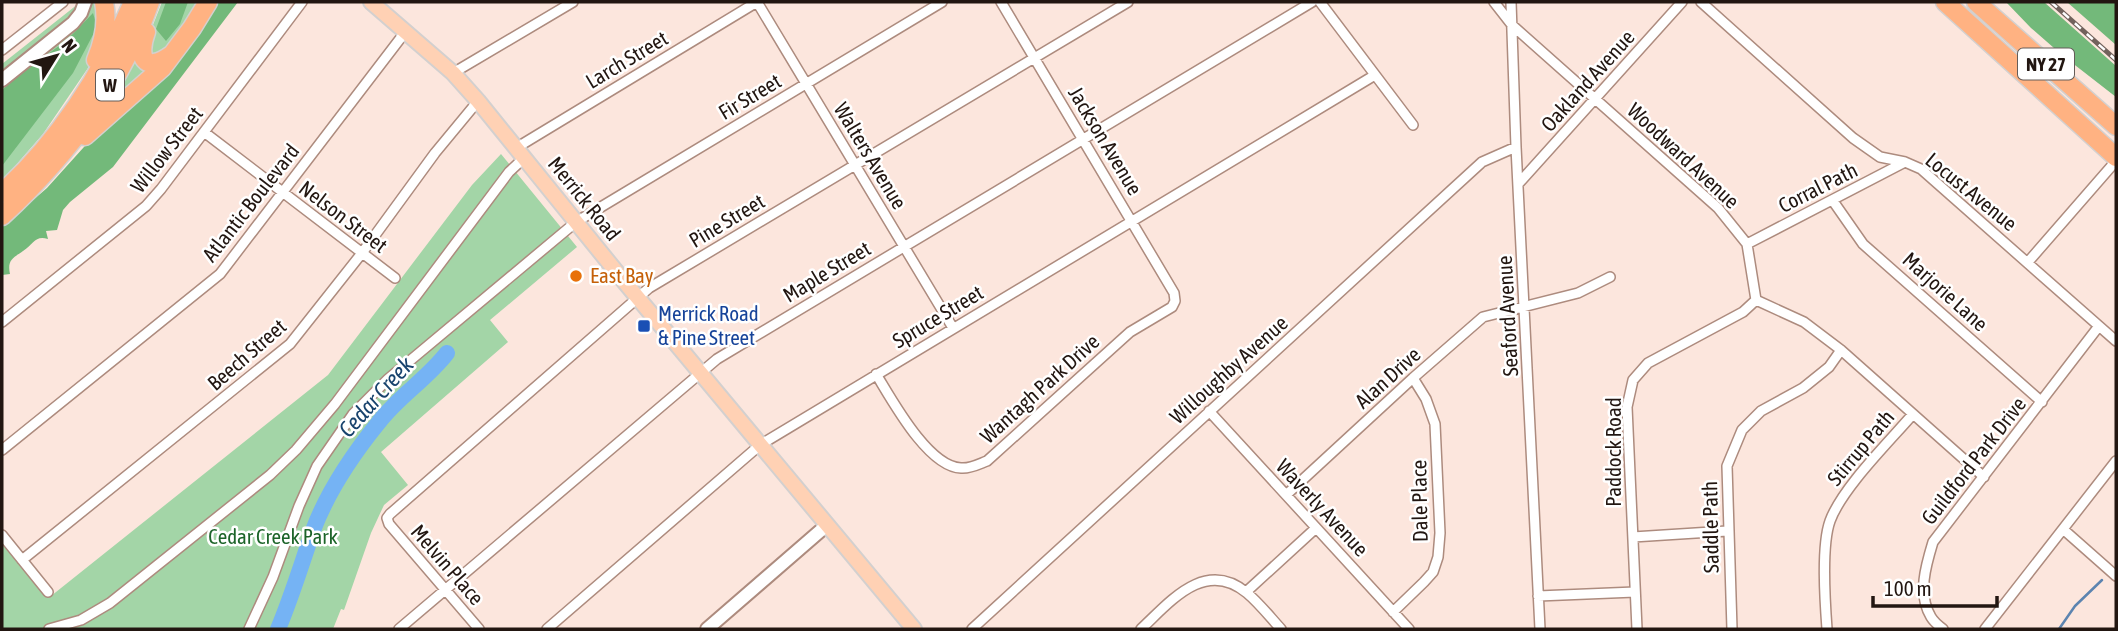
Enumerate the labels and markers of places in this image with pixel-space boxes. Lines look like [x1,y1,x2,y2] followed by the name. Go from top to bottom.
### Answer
[590,263,654,287] place label: East Bay
[568,268,584,284] marker: East Bay
[658,301,759,349] place label: Merrick Road & Pine Street
[636,318,652,334] marker: Merrick Road & Pine Street

